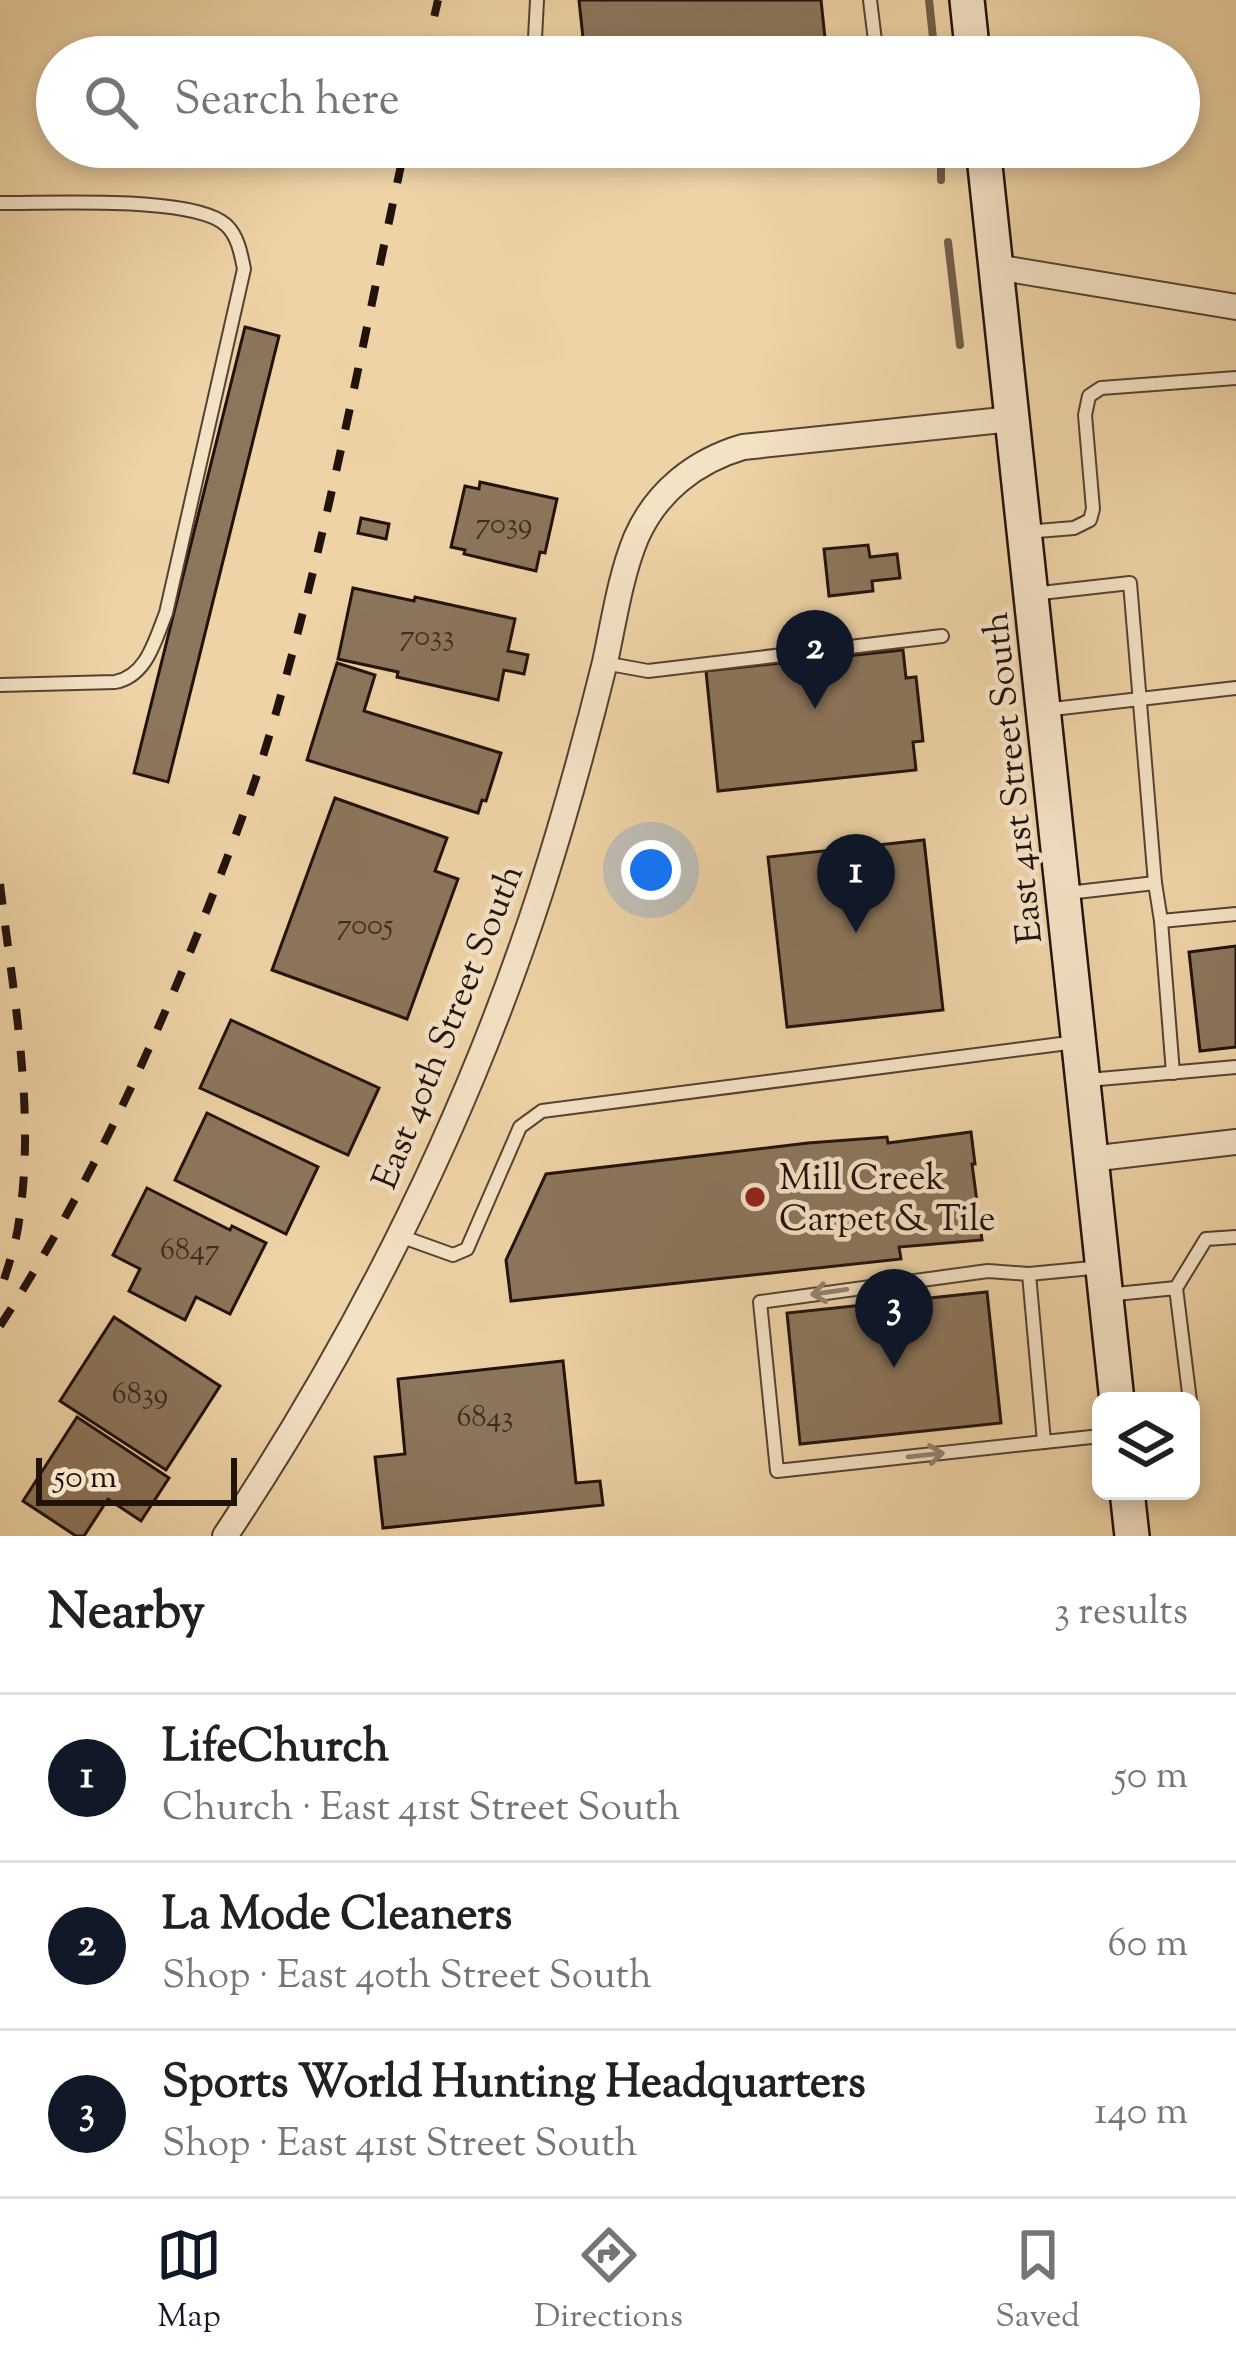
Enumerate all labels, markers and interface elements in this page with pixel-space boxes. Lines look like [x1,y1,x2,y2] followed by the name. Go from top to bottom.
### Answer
[36,36,1200,168] search box
[78,69,144,135] icon: search
[174,70,400,135] text: Search here
[476,504,532,547] house number: 7039
[972,609,1058,946] street label: East 41st Street South
[776,610,854,709] pin: 2
[400,616,454,659] house number: 7033
[817,834,895,933] pin: 1
[621,840,681,900] your location
[361,857,539,1198] street label: East 40th Street South
[337,905,393,948] house number: 7005
[779,1154,996,1247] place label: Mill Creek Carpet & Tile
[742,1184,768,1210] marker: Mill Creek Carpet & Tile
[160,1230,220,1273] house number: 6847
[855,1269,933,1368] pin: 3
[810,1281,849,1304] one-way arrow
[112,1374,168,1417] house number: 6839
[1092,1392,1200,1500] map controls
[1092,1392,1200,1500] button: layers
[457,1397,513,1440] house number: 6843
[905,1443,944,1465] one-way arrow
[36,1452,237,1505] scale bar
[54,1455,117,1503] text: 50 m
[48,1578,205,1651] text: Nearby
[1054,1586,1188,1642] text: 3 results
[162,1717,389,1782] text: LifeChurch
[80,1750,94,1806] text: 1
[1113,1750,1188,1806] text: 50 m
[162,1782,681,1838] text: Church · East 41st Street South
[162,1885,512,1950] text: La Mode Cleaners
[78,1918,96,1974] text: 2
[1107,1918,1188,1974] text: 60 m
[162,1950,652,2006] text: Shop · East 40th Street South
[162,2053,866,2118] text: Sports World Hunting Headquarters
[79,2086,95,2142] text: 3
[1094,2086,1188,2142] text: 140 m
[162,2118,637,2174] text: Shop · East 41st Street South
[156,2222,222,2342] tab: Map
[534,2222,683,2342] tab: Directions
[995,2222,1080,2342] tab: Saved

